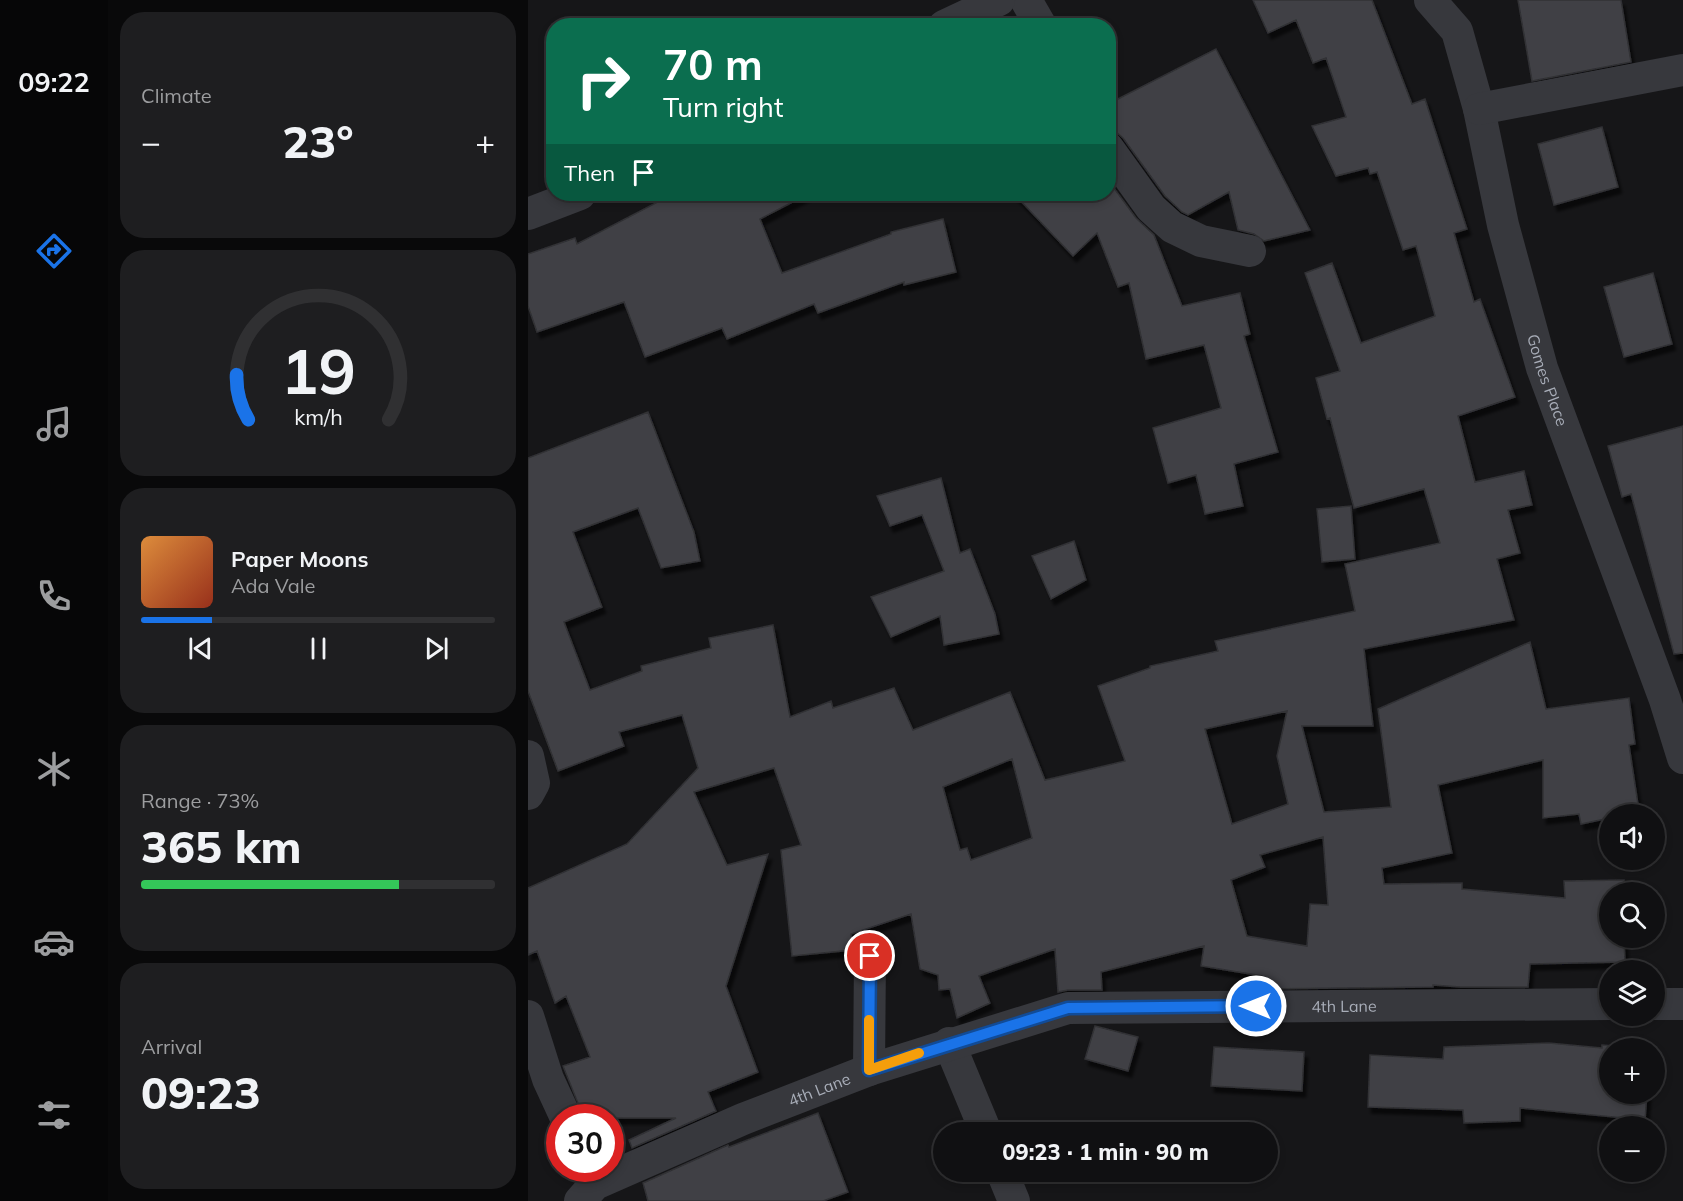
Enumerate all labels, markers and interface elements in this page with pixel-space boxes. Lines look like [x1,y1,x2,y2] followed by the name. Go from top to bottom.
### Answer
[663,38,763,91] text: 70 m
[564,42,642,120] icon: right
[18,65,90,99] text: 09:22
[141,83,212,108] text: Climate
[663,90,783,124] text: Turn right
[282,113,354,169] text: 23°
[141,121,161,162] text: −
[475,121,495,162] text: +
[627,156,660,189] icon: arrive
[564,159,615,187] text: Then
[33,230,75,272] icon: directions
[281,331,355,410] text: 19
[1523,332,1573,429] street label: Gomes Place
[33,403,75,445] icon: music
[294,403,342,430] text: km/h
[231,545,369,573] text: Paper Moons
[231,573,315,598] text: Ada Vale
[33,575,75,617] icon: phone
[184,632,217,665] icon: previous
[302,632,335,665] icon: pause
[420,632,453,665] icon: next
[33,748,75,790] icon: climate
[141,788,259,813] text: Range · 73%
[1599,804,1665,1182] map controls
[1599,804,1665,870] button: sound
[141,818,302,874] text: 365 km
[1599,882,1665,948] button: search
[33,921,75,963] icon: car
[844,930,895,981] pin
[853,939,886,972] icon: arrive
[1599,960,1665,1026] button: layers
[1224,974,1288,1038] position arrow
[1311,996,1377,1016] street label: 4th Lane
[141,1034,202,1059] text: Arrival
[1599,1038,1665,1104] button: +
[141,1064,261,1120] text: 09:23
[785,1068,853,1111] street label: 4th Lane
[33,1094,75,1136] icon: filters
[546,1104,624,1182] speed limit sign: 30
[1599,1116,1665,1182] button: −
[1002,1138,1209,1166] text: 09:23 · 1 min · 90 m

